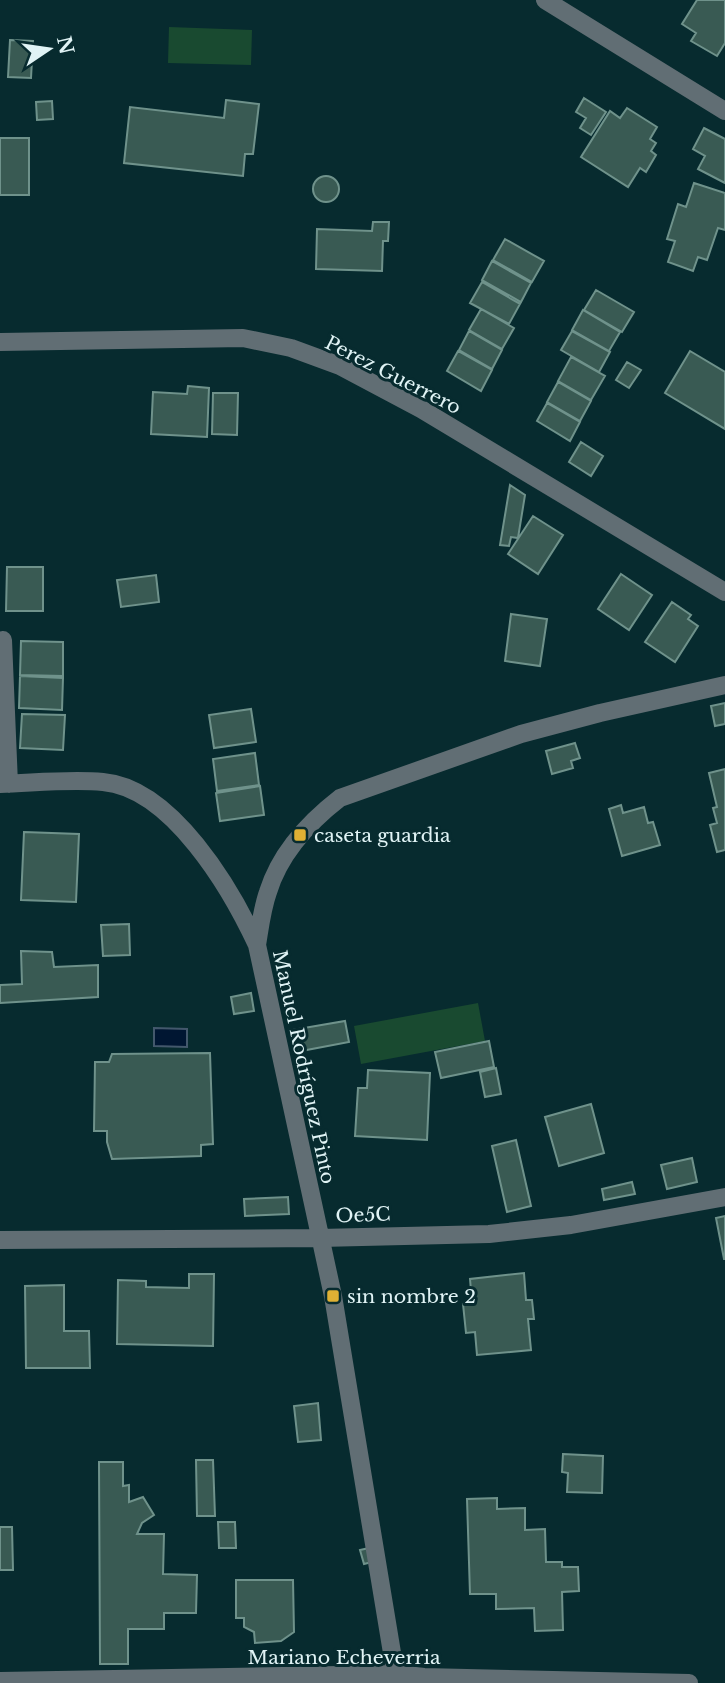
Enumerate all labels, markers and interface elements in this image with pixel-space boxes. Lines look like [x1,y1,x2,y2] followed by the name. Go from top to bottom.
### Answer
[14,14,84,84] north arrow
[52,34,78,57] text: N
[321,331,465,419] street label: Perez Guerrero
[314,824,451,847] place label: caseta guardia
[292,827,308,843] marker: caseta guardia
[268,948,340,1186] street label: Manuel Rodríguez Pinto
[335,1203,391,1227] street label: Oe5C
[347,1285,476,1308] place label: sin nombre 2
[325,1288,341,1304] marker: sin nombre 2
[247,1646,441,1669] street label: Mariano Echeverria

